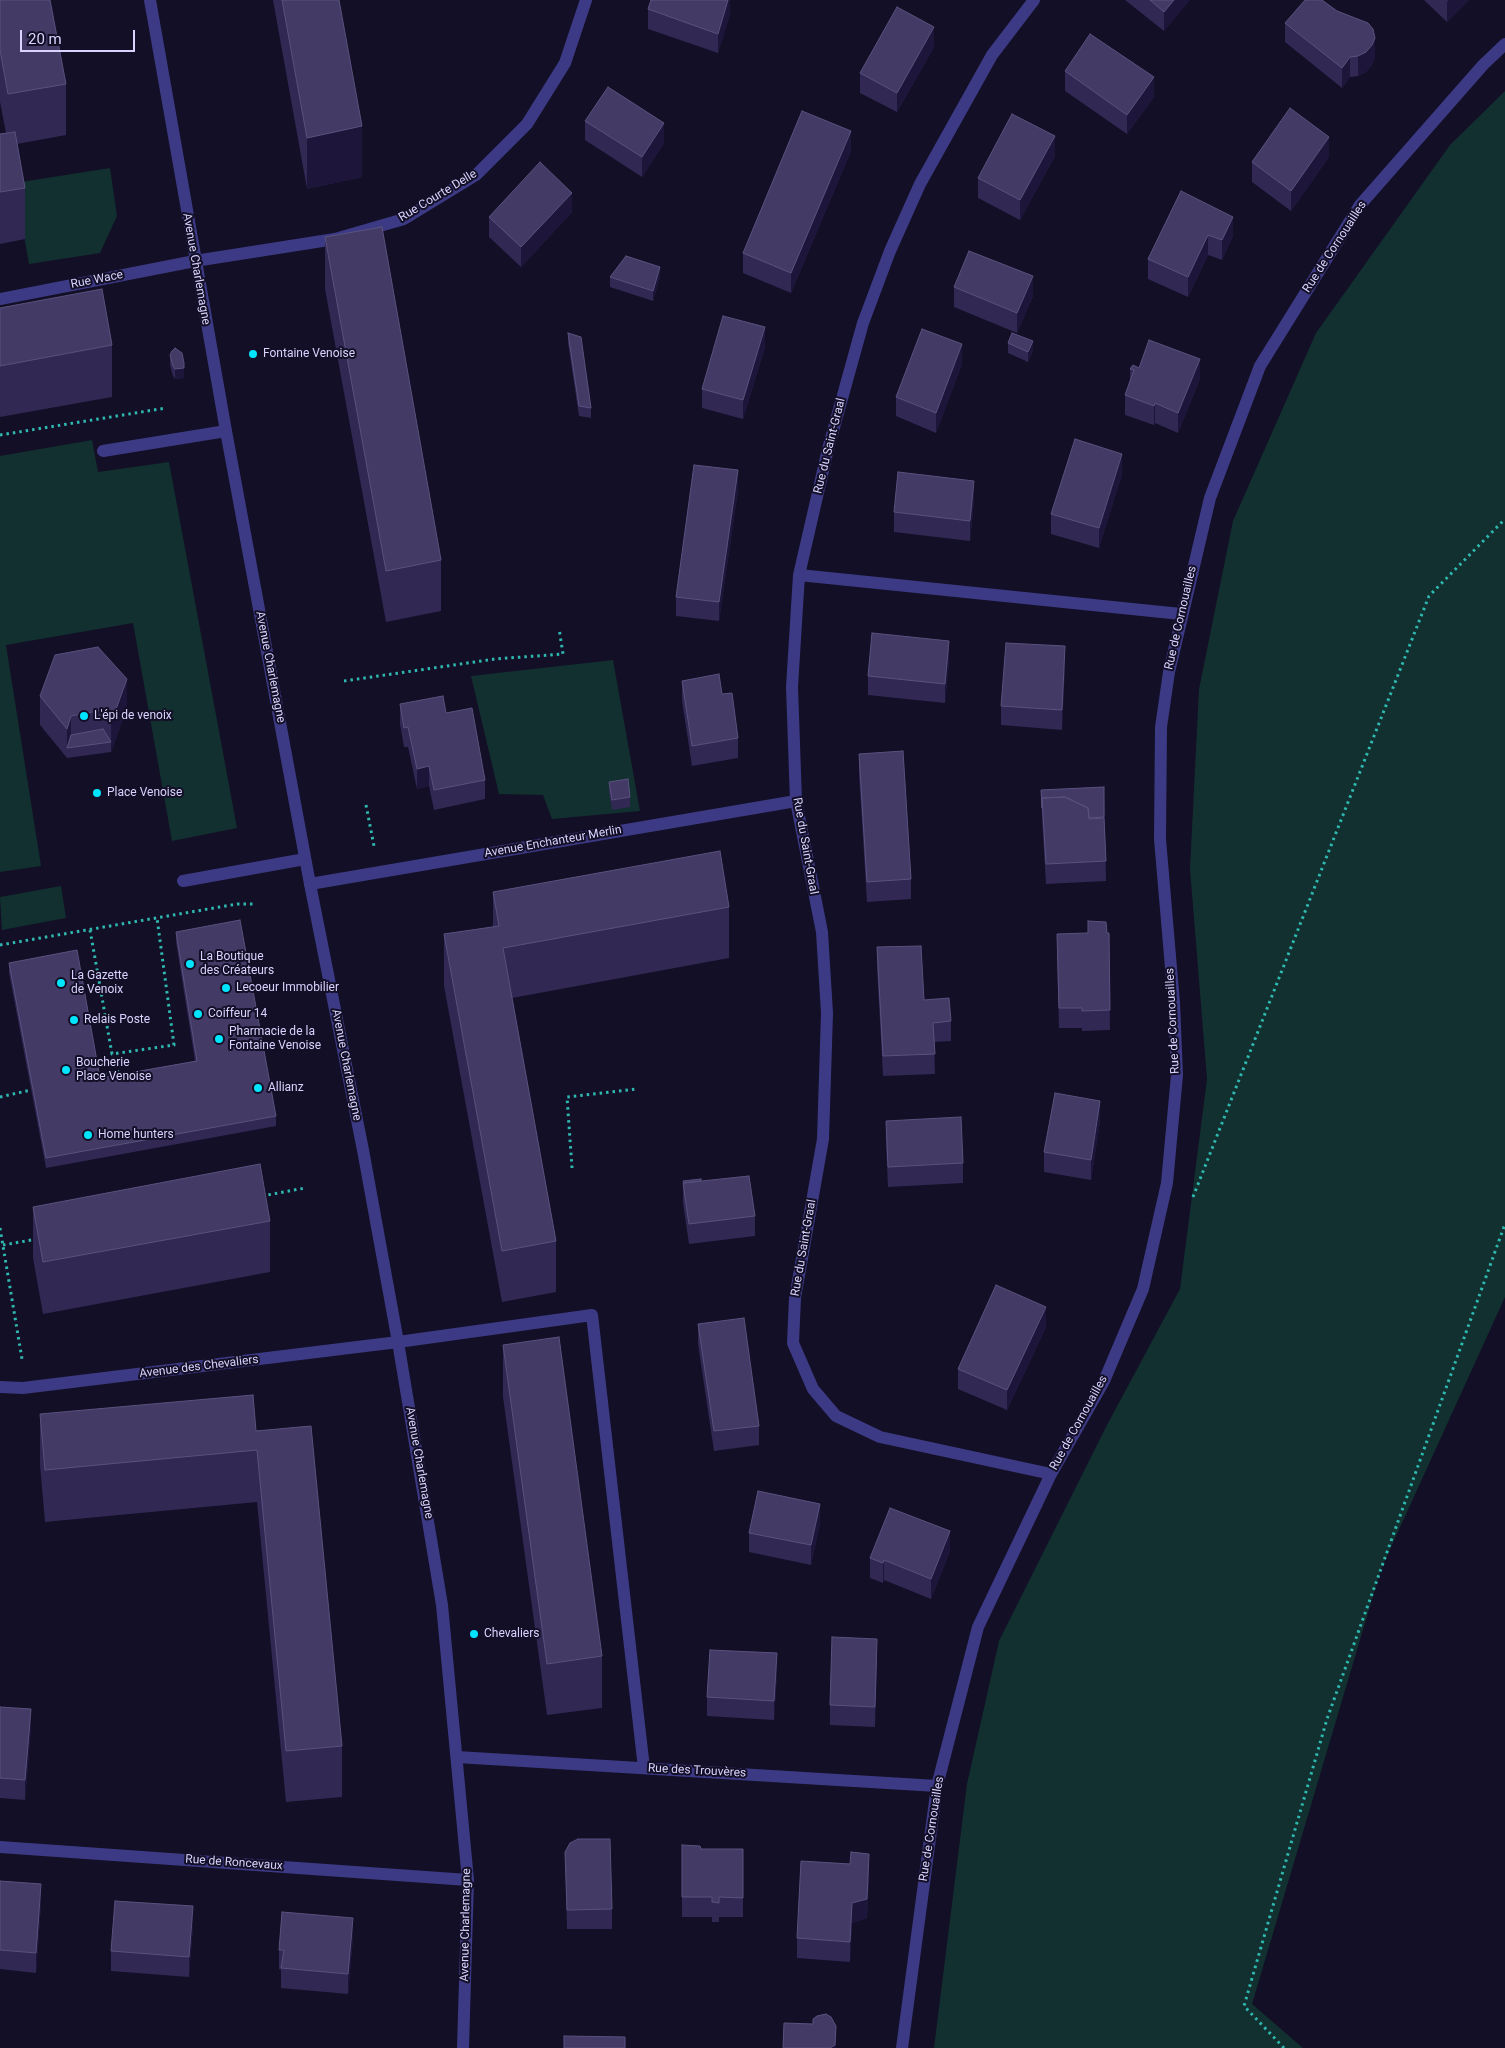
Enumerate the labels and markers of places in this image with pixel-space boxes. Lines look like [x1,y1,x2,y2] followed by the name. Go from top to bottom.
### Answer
[263,347,355,361] place label: Fontaine Venoise
[247,348,259,360] marker: Fontaine Venoise
[94,709,172,723] place label: L'épi de venoix
[78,710,90,722] marker: L'épi de venoix
[107,786,182,800] place label: Place Venoise
[91,787,103,799] marker: Place Venoise
[200,950,274,978] place label: La Boutique des Créateurs
[184,958,196,970] marker: La Boutique des Créateurs
[71,969,128,997] place label: La Gazette de Venoix
[55,977,67,989] marker: La Gazette de Venoix
[236,981,339,995] place label: Lecoeur Immobilier
[220,982,232,994] marker: Lecoeur Immobilier
[208,1007,267,1021] place label: Coiffeur 14
[192,1008,204,1020] marker: Coiffeur 14
[84,1013,150,1027] place label: Relais Poste
[68,1014,80,1026] marker: Relais Poste
[229,1025,321,1053] place label: Pharmacie de la Fontaine Venoise
[213,1033,225,1045] marker: Pharmacie de la Fontaine Venoise
[76,1056,151,1084] place label: Boucherie Place Venoise
[60,1064,72,1076] marker: Boucherie Place Venoise
[268,1081,304,1095] place label: Allianz
[252,1082,264,1094] marker: Allianz
[98,1128,174,1142] place label: Home hunters
[82,1129,94,1141] marker: Home hunters
[484,1627,539,1641] place label: Chevaliers
[468,1628,480,1640] marker: Chevaliers

